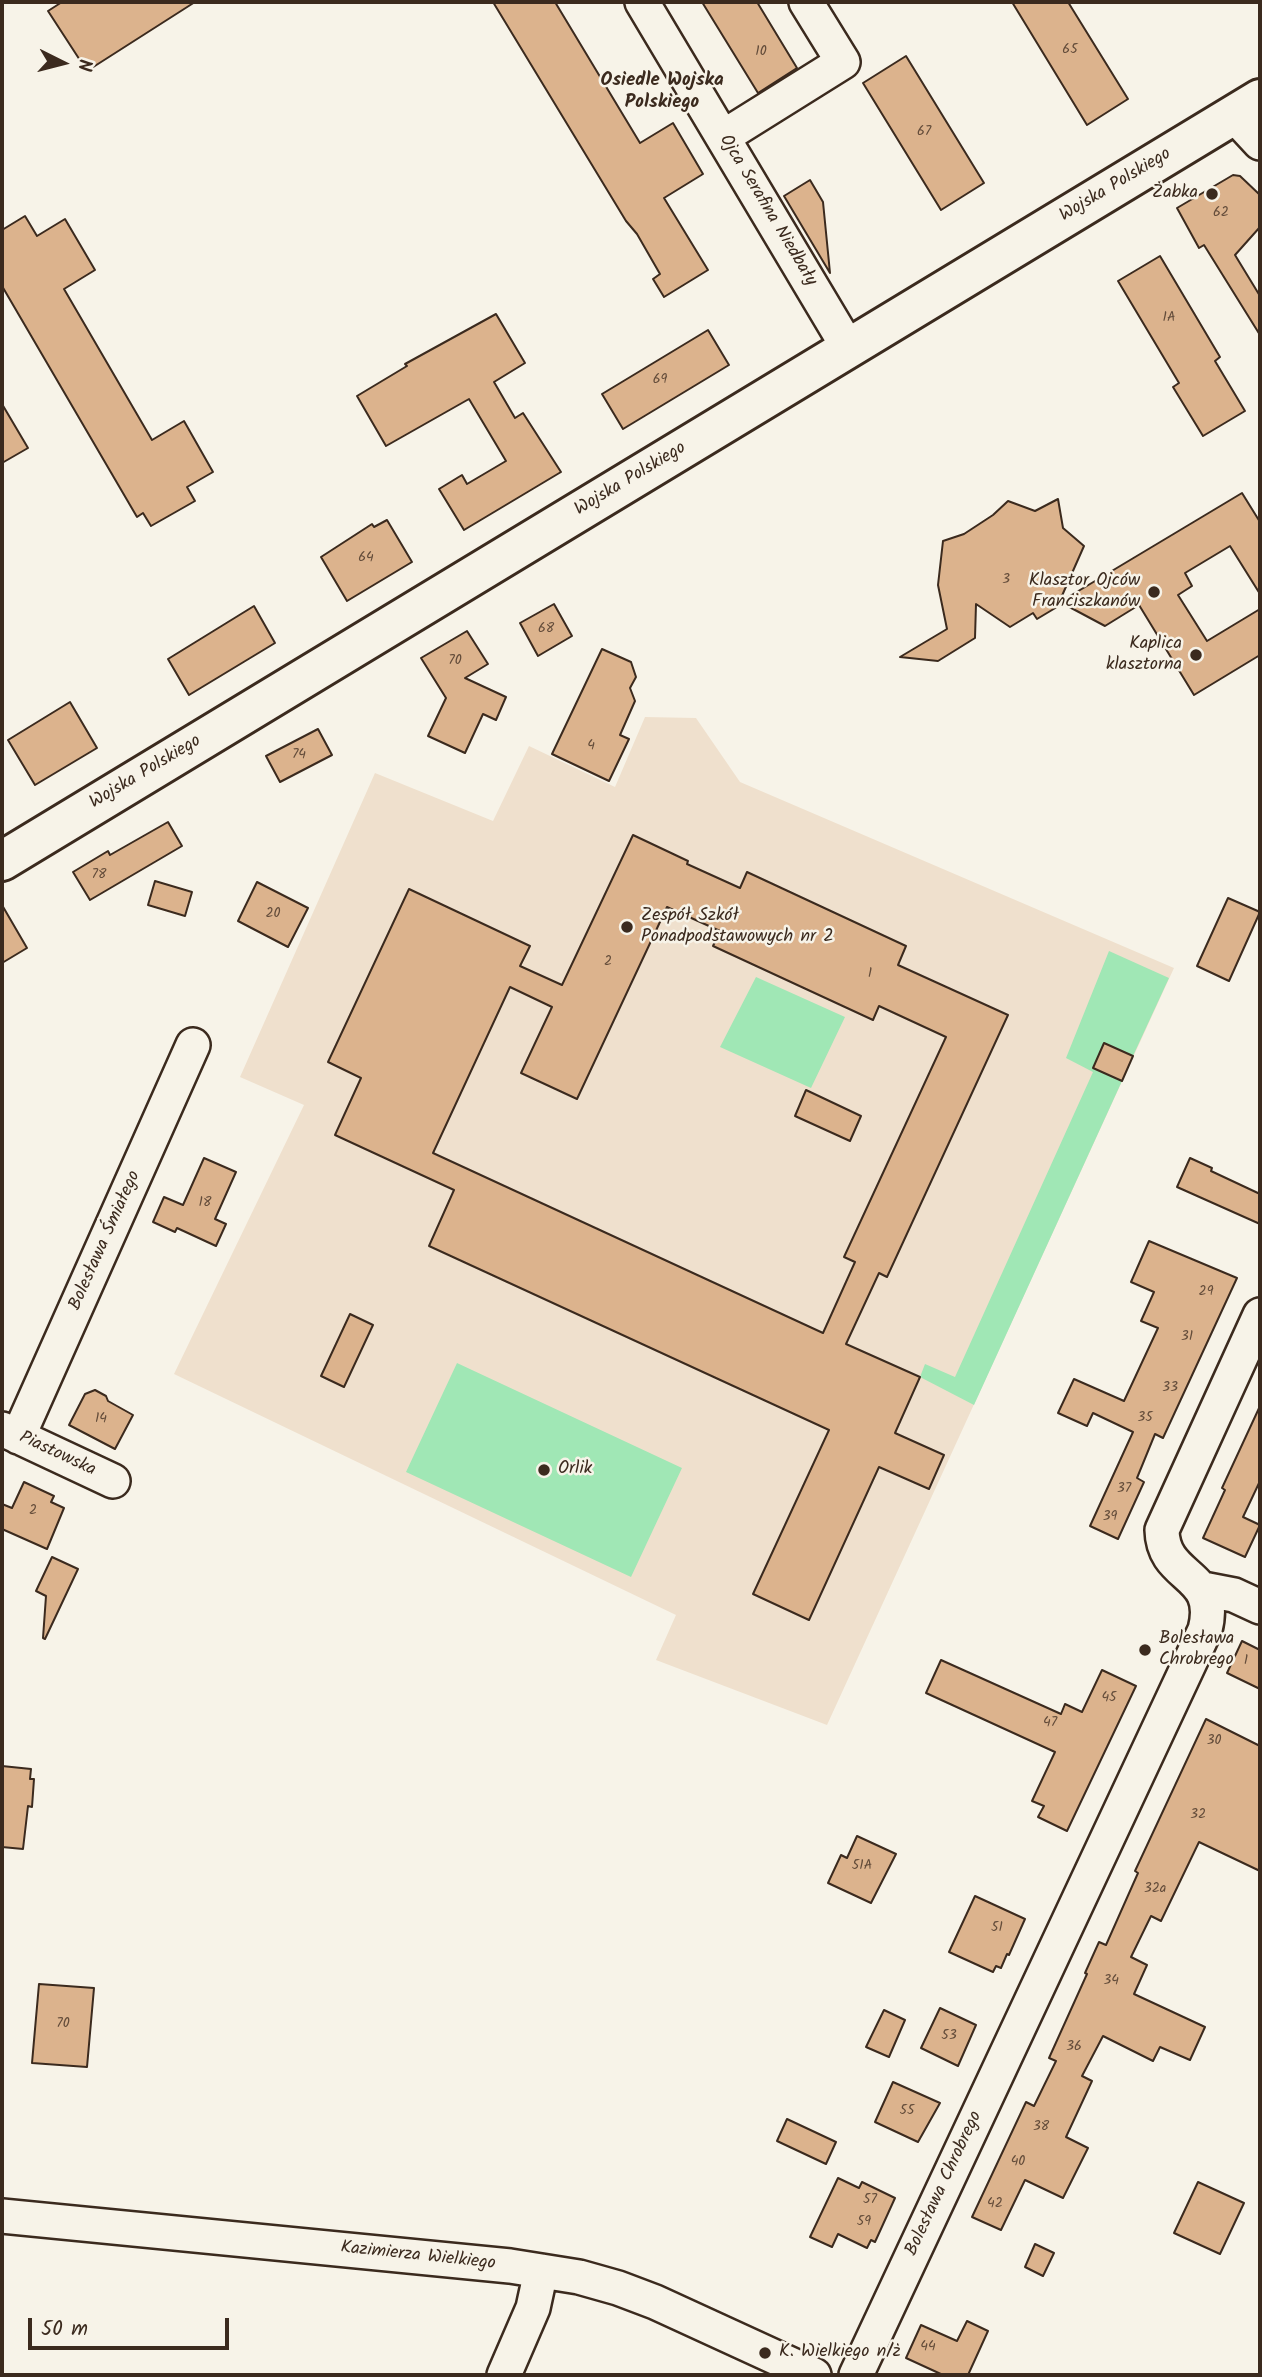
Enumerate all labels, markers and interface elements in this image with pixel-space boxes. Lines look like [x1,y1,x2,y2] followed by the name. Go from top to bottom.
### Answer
[28,28,98,98] north arrow
[1062,43,1078,59] house number: 65
[755,45,767,61] house number: 10
[68,58,99,73] text: N
[600,71,724,115] district label: Osiedle Wojska Polskiego
[917,125,931,141] house number: 67
[713,132,821,290] street label: Ojca Serafina Niedbały
[1056,144,1176,228] street label: Wojska Polskiego
[1152,183,1198,205] place label: Żabka
[1204,186,1220,202] marker: Żabka
[1213,206,1229,222] house number: 62
[1163,311,1175,327] house number: 1A
[653,373,667,389] house number: 69
[571,438,691,522] street label: Wojska Polskiego
[358,551,374,567] house number: 64
[1029,571,1140,614] place label: Klasztor Ojców Franciszkanów
[1002,573,1010,589] house number: 3
[1146,584,1162,600] marker: Klasztor Ojców Franciszkanów
[538,622,554,638] house number: 68
[1106,634,1182,676] place label: Kaplica klasztorna
[1188,647,1204,663] marker: Kaplica klasztorna
[448,654,462,670] house number: 70
[86,731,206,815] street label: Wojska Polskiego
[587,739,595,755] house number: 4
[292,748,306,764] house number: 74
[92,868,106,884] house number: 78
[641,906,834,948] place label: Zespół Szkół Ponadpodstawowych nr 2
[265,907,281,923] house number: 20
[619,919,635,935] marker: Zespół Szkół Ponadpodstawowych nr 2
[604,955,612,971] house number: 2
[868,967,872,983] house number: 1
[66,1168,146,1314] street label: Bolesława Śmiałego
[199,1196,211,1212] house number: 18
[1199,1285,1213,1301] house number: 29
[1181,1330,1193,1346] house number: 31
[1162,1381,1178,1397] house number: 33
[1137,1411,1153,1427] house number: 35
[95,1412,107,1428] house number: 14
[15,1428,99,1482] street label: Piastowska
[558,1459,592,1481] place label: Orlik
[536,1462,552,1478] marker: Orlik
[1117,1482,1131,1498] house number: 37
[29,1504,37,1520] house number: 2
[1103,1510,1117,1526] house number: 39
[1159,1629,1234,1672] place label: Bolesława Chrobrego
[1137,1642,1153,1658] marker: Bolesława Chrobrego
[1244,1654,1248,1670] house number: 1
[1101,1691,1117,1707] house number: 45
[1043,1716,1057,1732] house number: 47
[1207,1734,1221,1750] house number: 30
[1190,1808,1206,1824] house number: 32
[852,1859,872,1875] house number: 51A
[1144,1882,1166,1898] house number: 32a
[991,1921,1003,1937] house number: 51
[1103,1974,1119,1990] house number: 34
[56,2017,70,2033] house number: 70
[941,2029,957,2045] house number: 53
[1066,2040,1082,2056] house number: 36
[899,2104,915,2120] house number: 55
[902,2108,988,2260] street label: Bolesława Chrobrego
[1033,2120,1049,2136] house number: 38
[1011,2155,1025,2171] house number: 40
[863,2193,877,2209] house number: 57
[987,2197,1003,2213] house number: 42
[857,2215,871,2231] house number: 59
[339,2238,497,2276] street label: Kazimierza Wielkiego
[32,2304,233,2348] scale bar
[41,2313,88,2346] text: 50 m
[920,2340,936,2356] house number: 44
[779,2342,900,2364] place label: K. Wielkiego n/ż
[757,2345,773,2361] marker: K. Wielkiego n/ż

